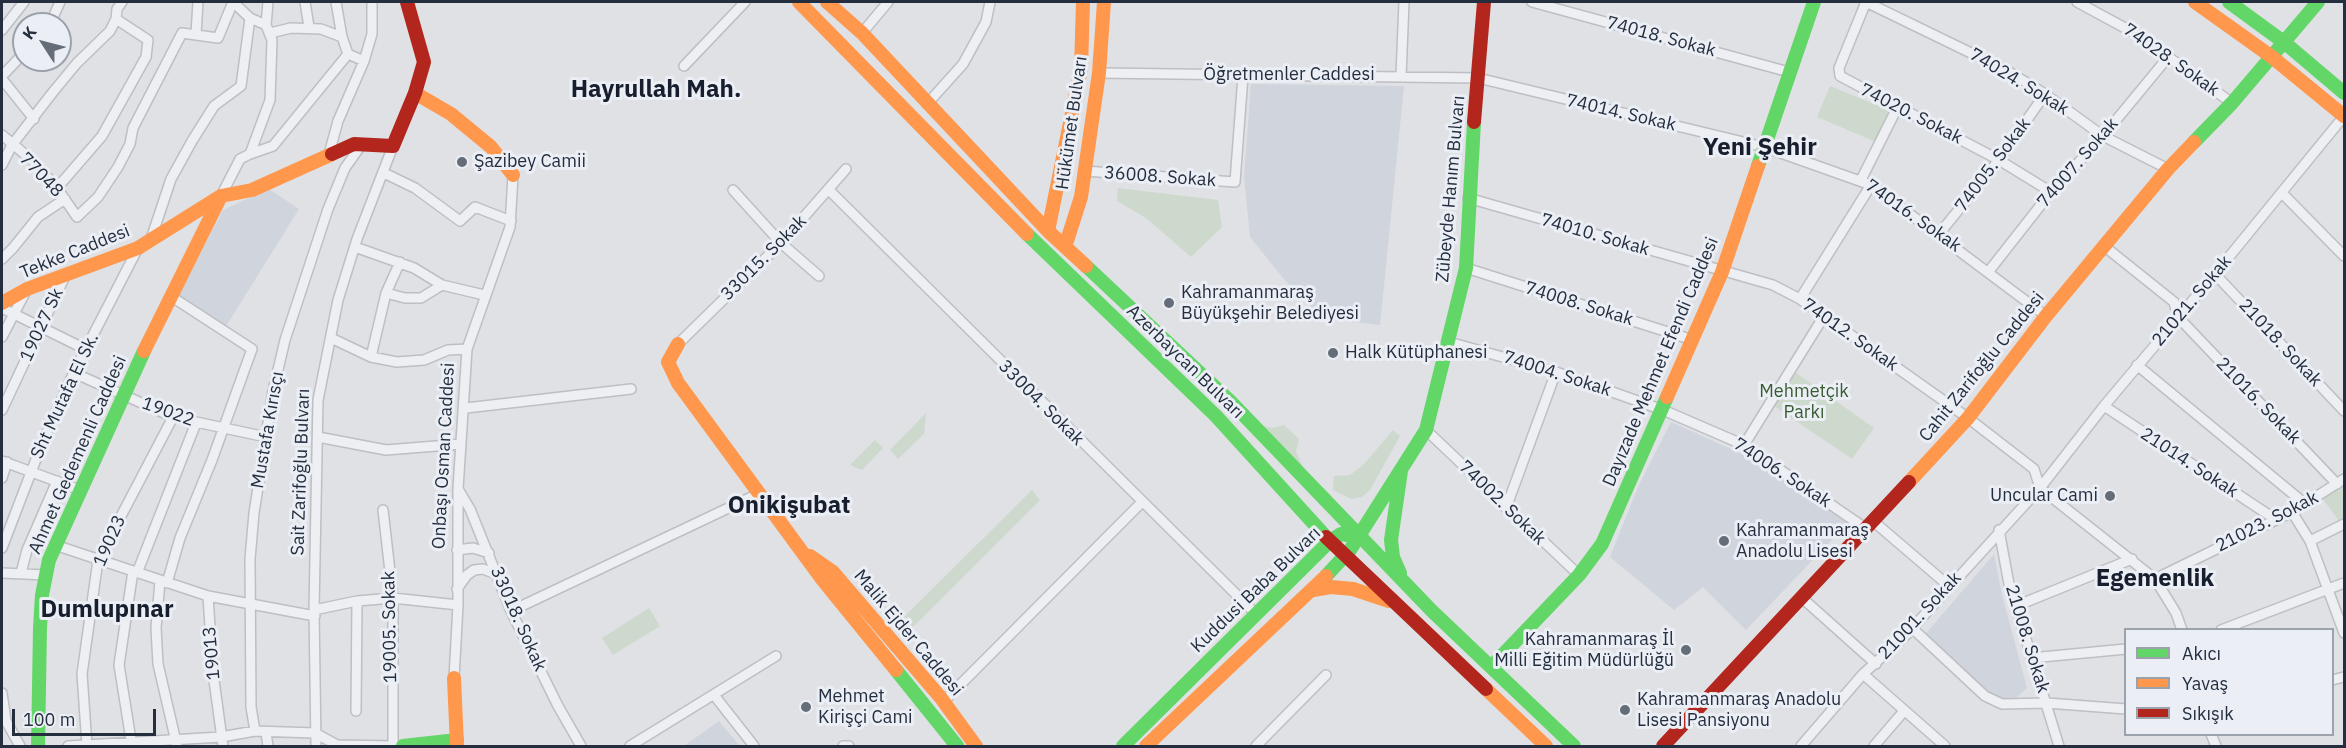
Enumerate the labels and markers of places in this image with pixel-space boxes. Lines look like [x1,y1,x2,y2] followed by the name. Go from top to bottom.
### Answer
[474,151,586,173] place label: Şazibey Camii
[455,155,469,169] marker: Şazibey Camii
[1181,282,1359,324] place label: Kahramanmaraş Büyükşehir Belediyesi
[1162,296,1176,310] marker: Kahramanmaraş Büyükşehir Belediyesi
[1345,342,1488,364] place label: Halk Kütüphanesi
[1326,346,1340,360] marker: Halk Kütüphanesi
[1990,485,2098,507] place label: Uncular Cami
[2103,489,2117,503] marker: Uncular Cami
[1736,520,1869,562] place label: Kahramanmaraş Anadolu Lisesi
[1717,534,1731,548] marker: Kahramanmaraş Anadolu Lisesi
[1494,629,1674,672] place label: Kahramanmaraş İl Milli Eğitim Müdürlüğü
[1679,643,1693,657] marker: Kahramanmaraş İl Milli Eğitim Müdürlüğü
[818,686,913,728] place label: Mehmet Kirişçi Cami
[1637,689,1841,732] place label: Kahramanmaraş Anadolu Lisesi Pansiyonu
[799,700,813,714] marker: Mehmet Kirişçi Cami
[1618,703,1632,717] marker: Kahramanmaraş Anadolu Lisesi Pansiyonu

